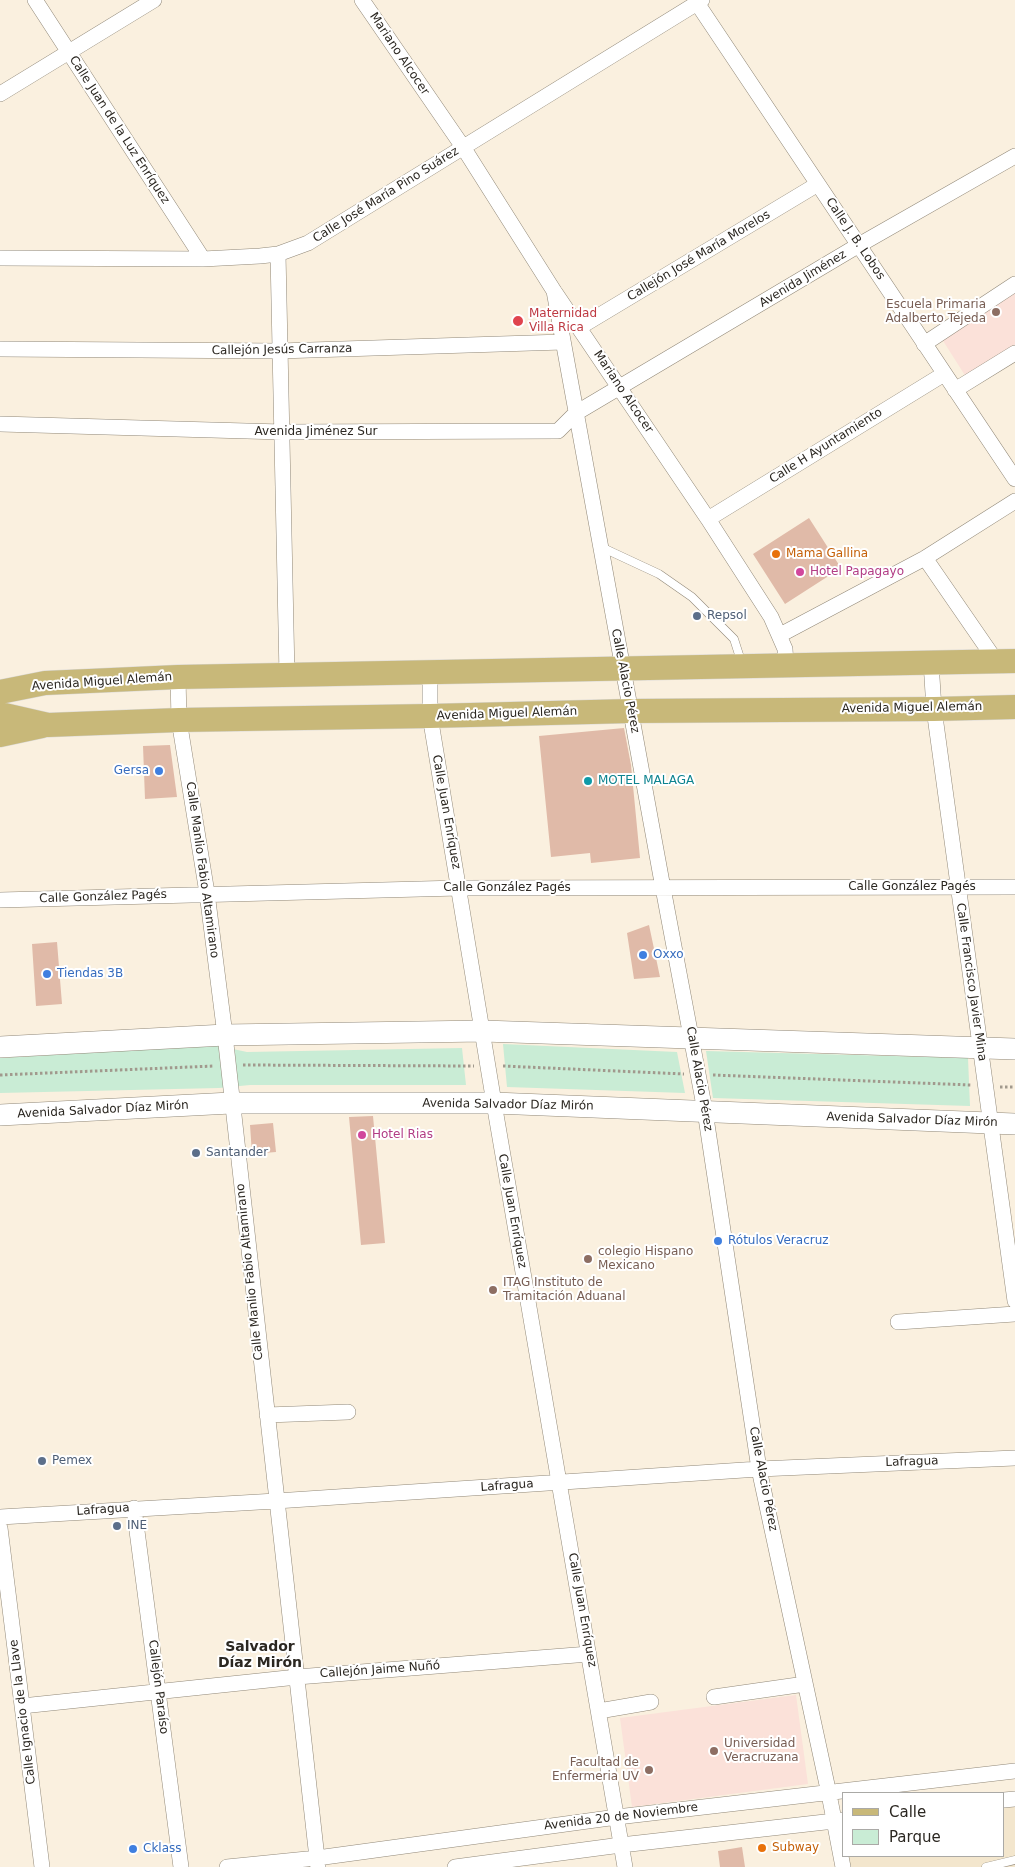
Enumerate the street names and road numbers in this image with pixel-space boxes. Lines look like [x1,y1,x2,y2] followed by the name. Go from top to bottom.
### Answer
[366,10,432,98] street label: Mariano Alcocer
[66,53,172,207] street label: Calle Juan de la Luz Enríquez
[310,144,462,246] street label: Calle José María Pino Suárez
[822,195,888,283] street label: Calle J. B. Lobos
[625,208,773,304] street label: Callejón José María Morelos
[757,247,849,311] street label: Avenida Jiménez
[212,342,352,358] street label: Callejón Jesús Carranza
[590,348,656,436] street label: Mariano Alcocer
[767,405,885,487] street label: Calle H Ayuntamiento
[255,425,377,439] street label: Avenida Jiménez Sur
[608,628,642,734] street label: Calle Alacio Pérez
[31,670,173,694] street label: Avenida Miguel Alemán
[842,700,982,716] street label: Avenida Miguel Alemán
[436,704,578,724] street label: Avenida Miguel Alemán
[429,754,463,870] street label: Calle Juan Enríquez
[182,781,222,959] street label: Calle Manlio Fabio Altamirano
[848,880,976,894] street label: Calle González Pagés
[443,881,571,895] street label: Calle González Pagés
[39,888,167,906] street label: Calle González Pagés
[953,902,989,1062] street label: Calle Francisco Javier Mina
[683,1025,715,1133] street label: Calle Alacio Pérez
[422,1096,594,1114] street label: Avenida Salvador Díaz Mirón
[17,1098,189,1122] street label: Avenida Salvador Díaz Mirón
[826,1110,998,1130] street label: Avenida Salvador Díaz Mirón
[495,1153,529,1269] street label: Calle Juan Enríquez
[234,1183,266,1361] street label: Calle Manlio Fabio Altamirano
[746,1426,780,1532] street label: Calle Alacio Pérez
[885,1454,939,1470] street label: Lafragua
[480,1477,534,1495] street label: Lafragua
[76,1501,130,1519] street label: Lafragua
[565,1552,599,1668] street label: Calle Juan Enríquez
[7,1639,39,1785] street label: Calle Ignacio de la Llave
[145,1639,171,1735] street label: Callejón Paraíso
[319,1659,441,1681] street label: Callejón Jaime Nuñó
[543,1800,699,1834] street label: Avenida 20 de Noviembre

